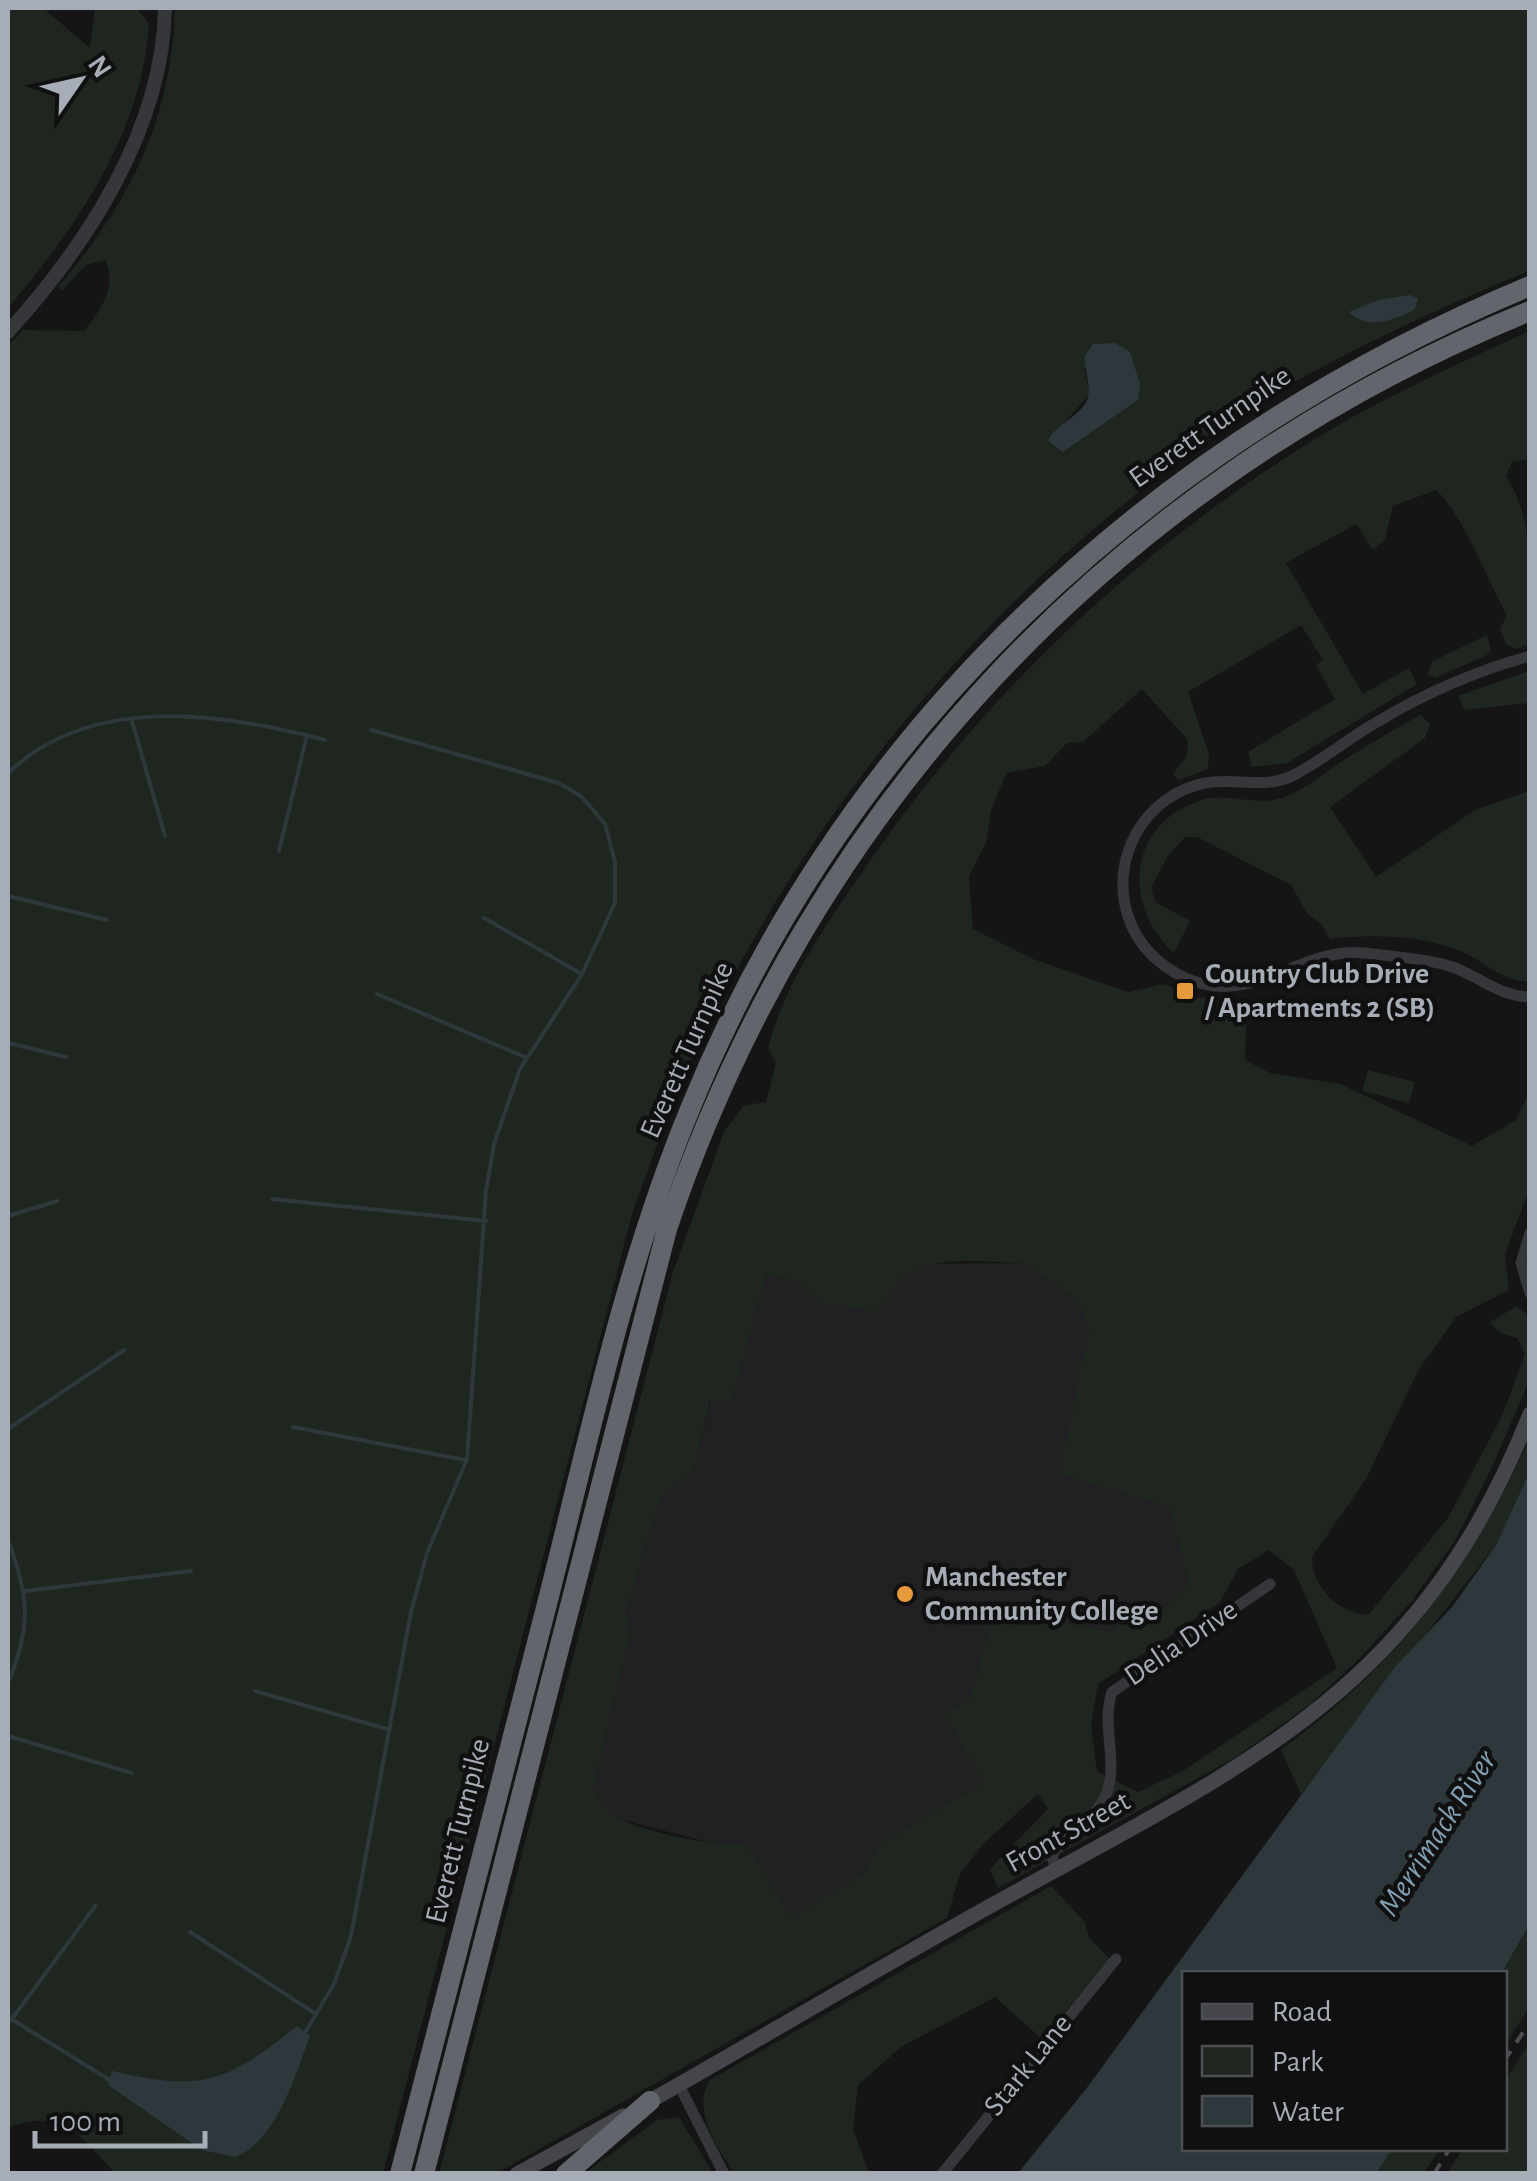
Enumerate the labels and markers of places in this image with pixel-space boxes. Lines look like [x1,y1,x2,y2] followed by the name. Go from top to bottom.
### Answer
[1204,959,1435,1023] place label: Country Club Drive / Apartments 2 (SB)
[1174,980,1196,1002] marker: Country Club Drive / Apartments 2 (SB)
[925,1562,1159,1626] place label: Manchester Community College
[894,1583,916,1605] marker: Manchester Community College

